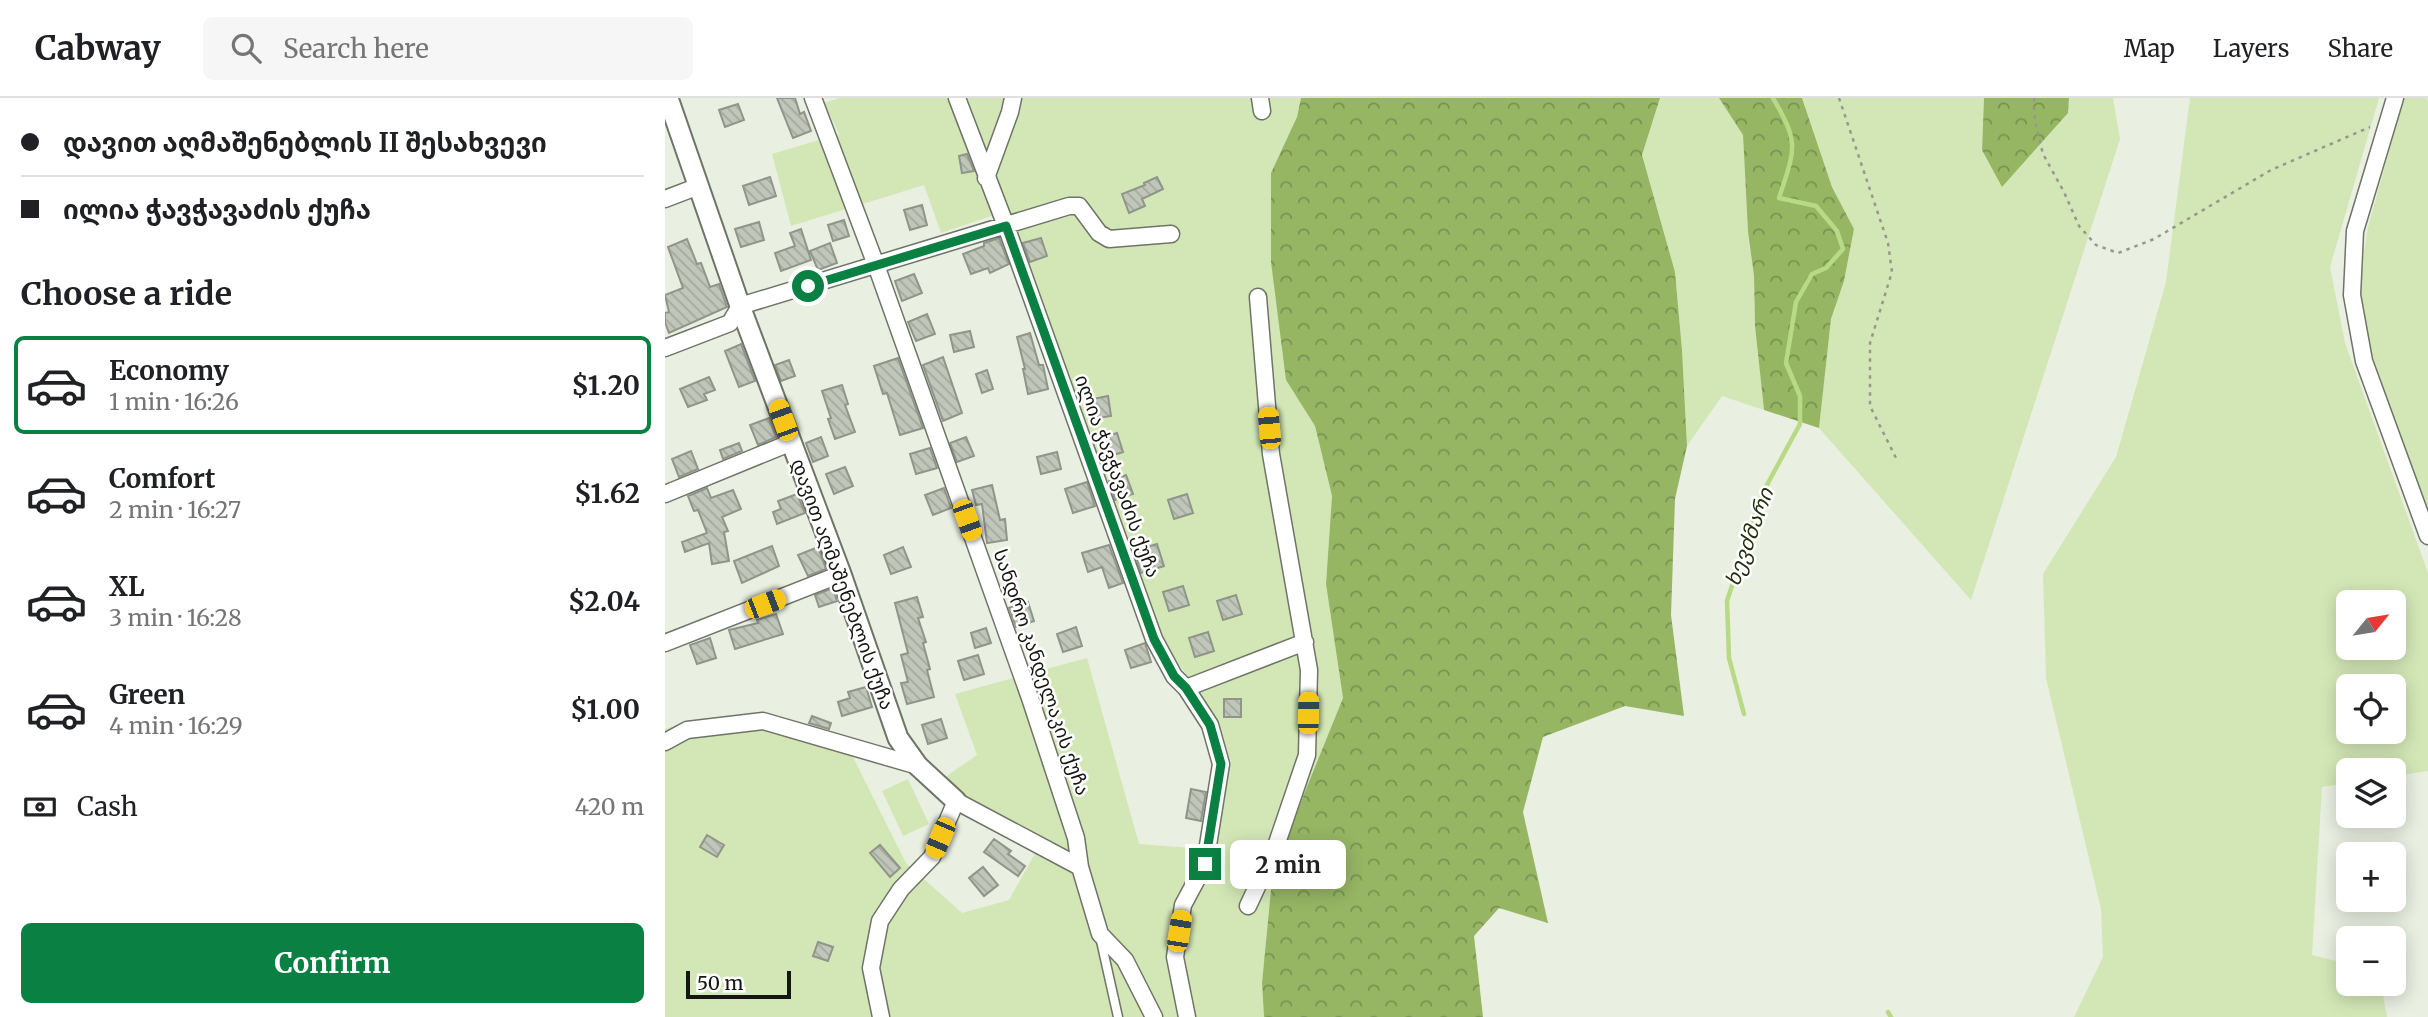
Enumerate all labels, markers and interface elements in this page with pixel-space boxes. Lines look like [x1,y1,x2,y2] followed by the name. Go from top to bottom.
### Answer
[203,17,693,80] search box
[35,28,161,69] text: Cabway
[227,29,265,67] icon: search
[283,32,429,65] text: Search here
[2124,33,2175,64] text: Map
[2213,33,2289,64] text: Layers
[2327,33,2393,64] text: Share
[63,126,547,159] text: დავით აღმაშენებლის II შესახვევი
[63,193,371,226] text: ილია ჭავჭავაძის ქუჩა
[792,270,824,302] route start
[21,274,232,314] text: Choose a ride
[25,354,88,417] icon: car
[109,354,229,387] text: Economy
[571,369,640,402] text: $1.20
[1069,371,1166,581] street label: ილია ჭავჭავაძის ქუჩა
[109,387,239,416] text: 1 min · 16:26
[766,397,801,443] car
[1257,406,1282,450] car
[785,455,900,713] street label: დავით აღმაშენებლის ქუჩა
[25,462,88,525] icon: car
[109,462,215,495] text: Comfort
[574,477,640,510] text: $1.62
[1719,483,1780,590] water label: ხევძმარი
[109,495,241,524] text: 2 min · 16:27
[950,497,985,543] car
[988,546,1095,799] street label: სანდრო კანდელაკის ქუჩა
[25,570,88,633] icon: car
[109,570,145,603] text: XL
[568,585,640,618] text: $2.04
[742,587,789,621] car
[2336,590,2406,660] north arrow
[2336,590,2406,996] map controls
[109,603,242,632] text: 3 min · 16:28
[2336,674,2406,744] button: locate
[25,678,88,741] icon: car
[109,678,185,711] text: Green
[1298,692,1319,734] car
[570,693,640,726] text: $1.00
[109,711,243,740] text: 4 min · 16:29
[2336,758,2406,828] button: layers
[21,788,59,826] icon: cash
[77,790,138,823] text: Cash
[575,792,644,821] text: 420 m
[923,815,958,861] car
[1229,840,1345,888] callout: 2 min
[2336,842,2406,912] button: +
[1189,848,1221,880] route end
[1255,850,1321,879] text: 2 min
[1166,909,1193,953] car
[21,923,644,1003] button: Confirm
[2336,926,2406,996] button: −
[686,968,791,1000] scale bar
[697,971,743,995] text: 50 m

